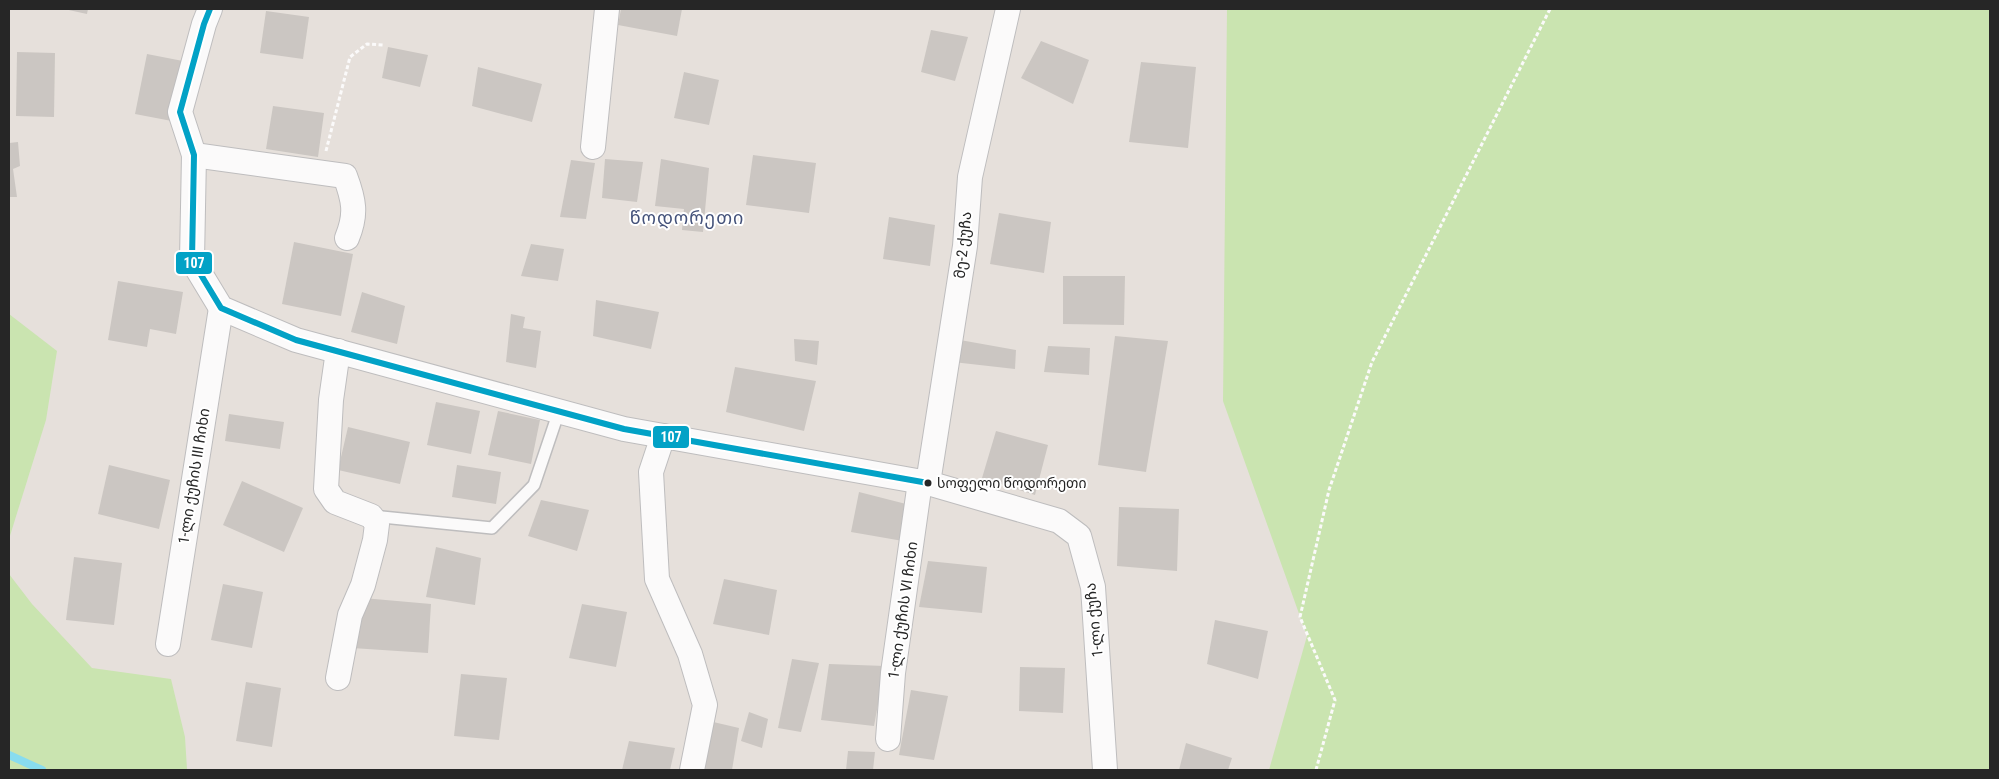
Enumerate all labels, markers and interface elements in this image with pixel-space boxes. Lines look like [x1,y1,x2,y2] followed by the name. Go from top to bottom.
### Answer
[630,207,744,229] district label: წოდორეთი
[951,211,975,279] street label: მე-2 ქუჩა
[175,251,213,275] line badge: 107
[183,255,205,271] text: 107
[174,407,214,545] street label: 1-ლი ქუჩის III ჩიხი
[652,425,690,449] line badge: 107
[660,429,682,445] text: 107
[937,475,1086,492] place label: სოფელი წოდორეთი
[923,478,933,488] marker: სოფელი წოდორეთი
[884,540,922,680] street label: 1-ლი ქუჩის VI ჩიხი
[1081,582,1107,658] street label: 1-ლი ქუჩა

